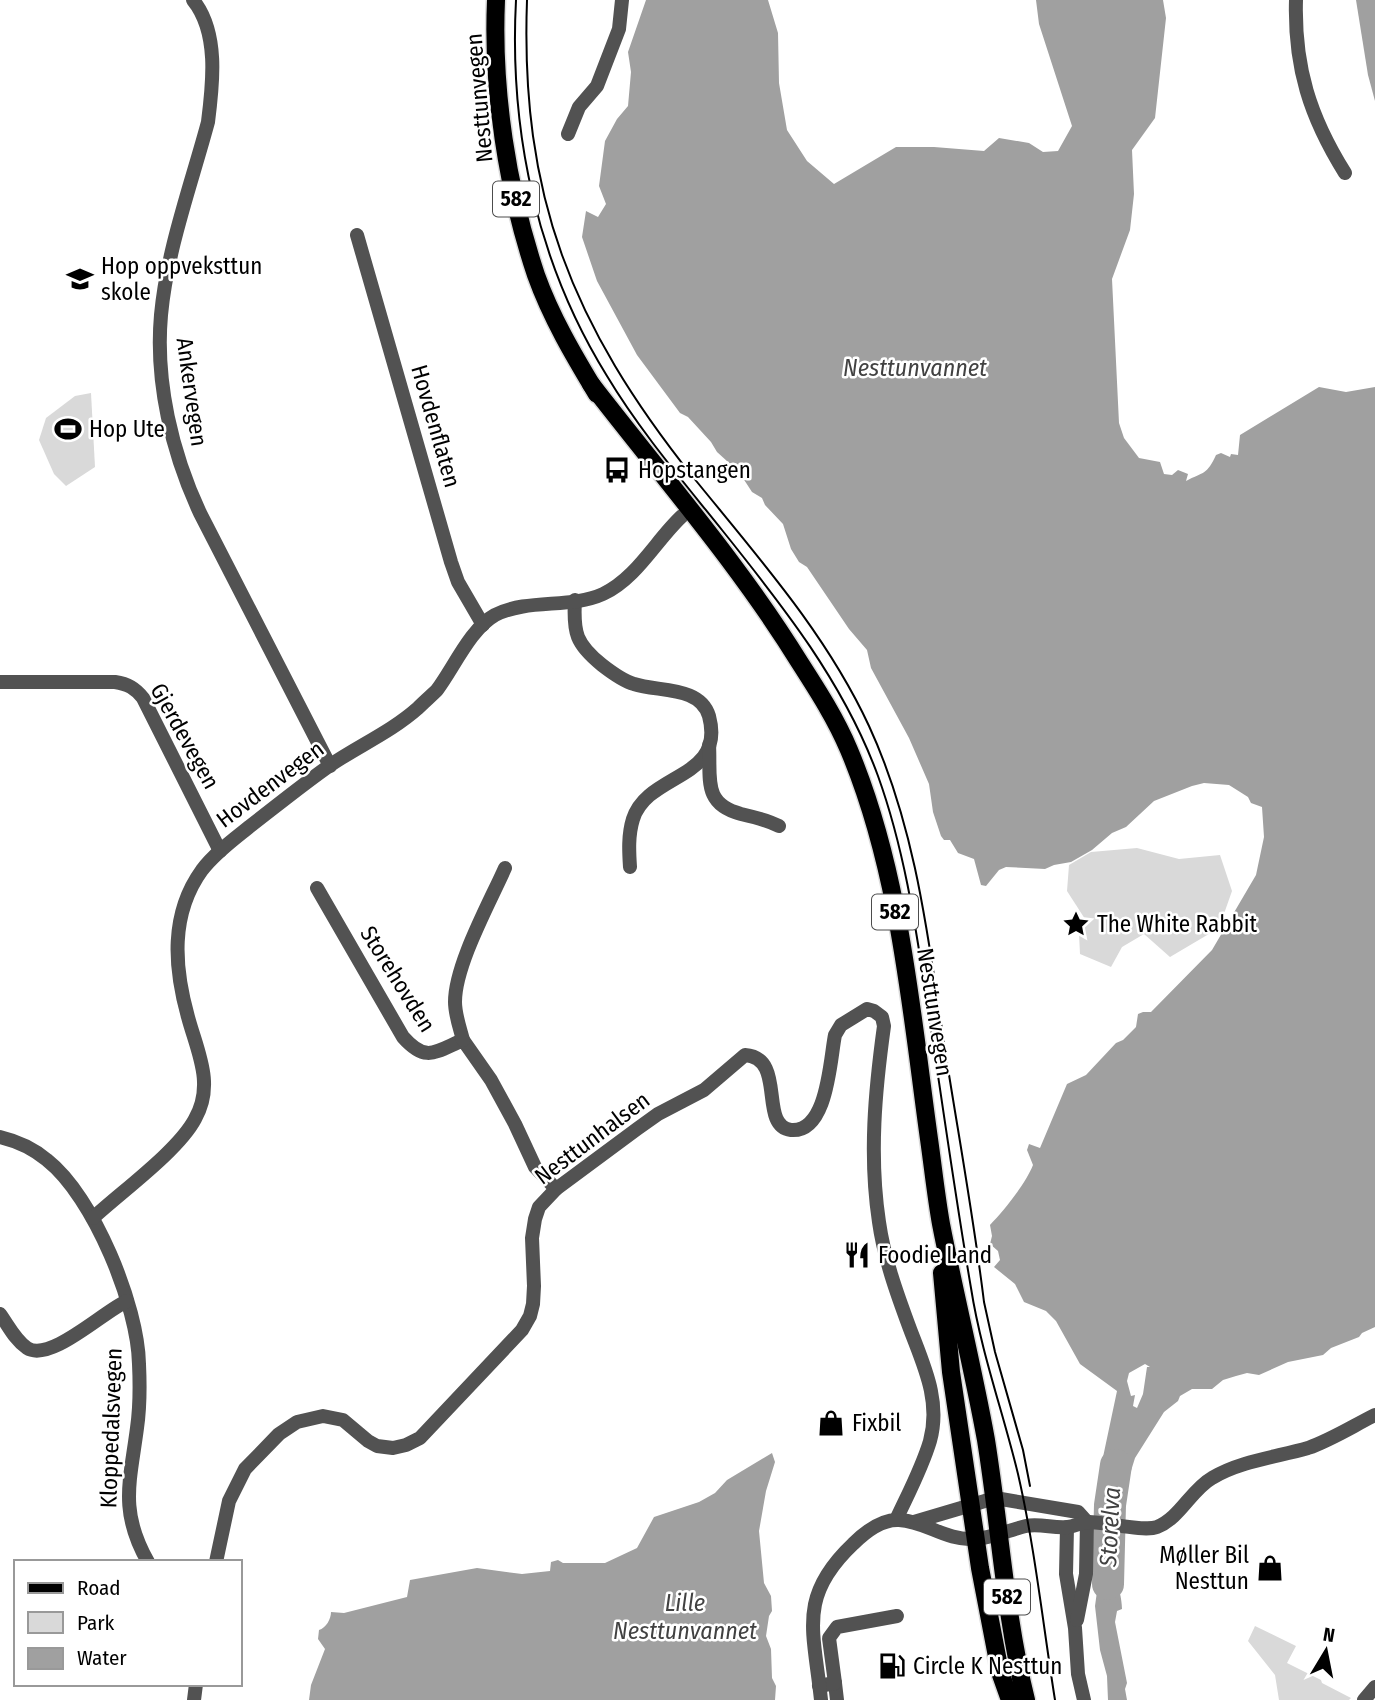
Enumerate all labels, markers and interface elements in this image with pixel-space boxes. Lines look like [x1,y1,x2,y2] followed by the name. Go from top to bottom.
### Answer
[459,32,499,164] street label: Nesttunvegen
[493,182,539,216] road number: 582
[101,252,262,306] place label: Hop oppveksttun skole
[65,264,95,294] school or university icon: Hop oppveksttun skole
[171,336,213,448] street label: Ankervegen
[843,354,987,382] water label: Nesttunvannet
[405,361,467,491] street label: Hovdenflaten
[53,414,83,444] sports icon: Hop Ute
[89,415,165,443] place label: Hop Ute
[602,455,632,485] bus stop icon: Hopstangen
[638,456,751,484] place label: Hopstangen
[144,678,226,794] street label: Gjerdevegen
[211,735,329,833] street label: Hovdenvegen
[872,894,918,930] road number: 582
[1061,909,1091,939] place icon: The White Rabbit
[1097,910,1257,938] place label: The White Rabbit
[354,921,442,1037] street label: Storehovden
[911,946,959,1078] street label: Nesttunvegen
[529,1086,655,1190] street label: Nesttunhalsen
[842,1240,872,1270] restaurant icon: Foodie Land
[878,1241,992,1269] place label: Foodie Land
[94,1347,128,1509] street label: Kloppedalsvegen
[816,1408,846,1438] shop icon: Fixbil
[852,1409,901,1437] place label: Fixbil
[1094,1486,1126,1569] water label: Storelva
[1159,1541,1249,1595] place label: Møller Bil Nesttun
[1255,1553,1285,1583] shop icon: Møller Bil Nesttun
[14,1560,242,1686] legend
[77,1575,121,1601] text: Road
[984,1580,1030,1614] road number: 582
[613,1589,757,1645] water label: Lille Nesttunvannet
[77,1610,115,1636] text: Park
[1291,1616,1361,1686] north arrow
[1321,1622,1336,1647] text: N
[77,1645,127,1671] text: Water
[877,1651,907,1681] fuel station icon: Circle K Nesttun
[913,1652,1062,1680] place label: Circle K Nesttun

